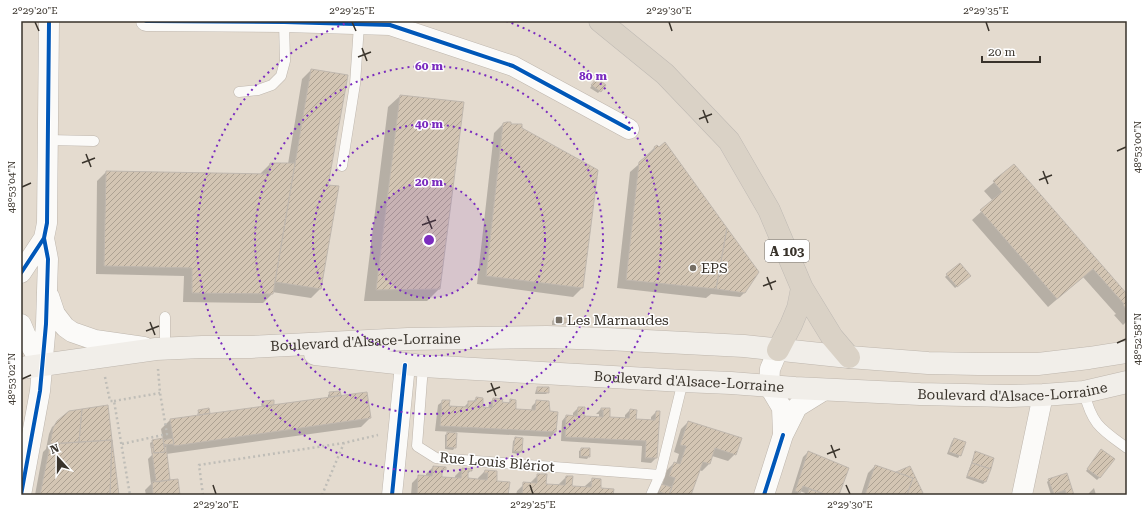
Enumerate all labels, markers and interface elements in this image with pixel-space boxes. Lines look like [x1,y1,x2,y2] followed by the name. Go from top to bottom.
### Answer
[12,5,58,16] text: 2°29'20"E
[329,5,375,16] text: 2°29'25"E
[646,5,692,16] text: 2°29'30"E
[963,5,1009,16] text: 2°29'35"E
[982,38,1040,64] scale bar
[988,45,1015,59] text: 20 m
[415,59,443,73] text: 60 m
[579,69,607,83] text: 80 m
[415,117,443,131] text: 40 m
[1132,121,1143,173] text: 48°53'00"N
[6,161,17,213] text: 48°53'04"N
[415,175,443,189] text: 20 m
[422,233,436,247] centre of rings
[765,240,809,262] road number: A 103
[701,260,728,276] place label: EPS
[688,263,698,273] marker: EPS
[567,312,669,328] place label: Les Marnaudes
[1132,313,1143,365] text: 48°52'58"N
[554,315,564,325] marker: Les Marnaudes
[270,330,461,354] street label: Boulevard d'Alsace-Lorraine
[6,353,17,405] text: 48°53'02"N
[593,368,785,395] street label: Boulevard d'Alsace-Lorraine
[917,379,1109,404] street label: Boulevard d'Alsace-Lorraine
[38,438,78,478] north arrow
[48,441,61,457] text: N
[439,449,555,475] street label: Rue Louis Blériot
[193,499,239,510] text: 2°29'20"E
[510,499,556,510] text: 2°29'25"E
[827,499,873,510] text: 2°29'30"E

